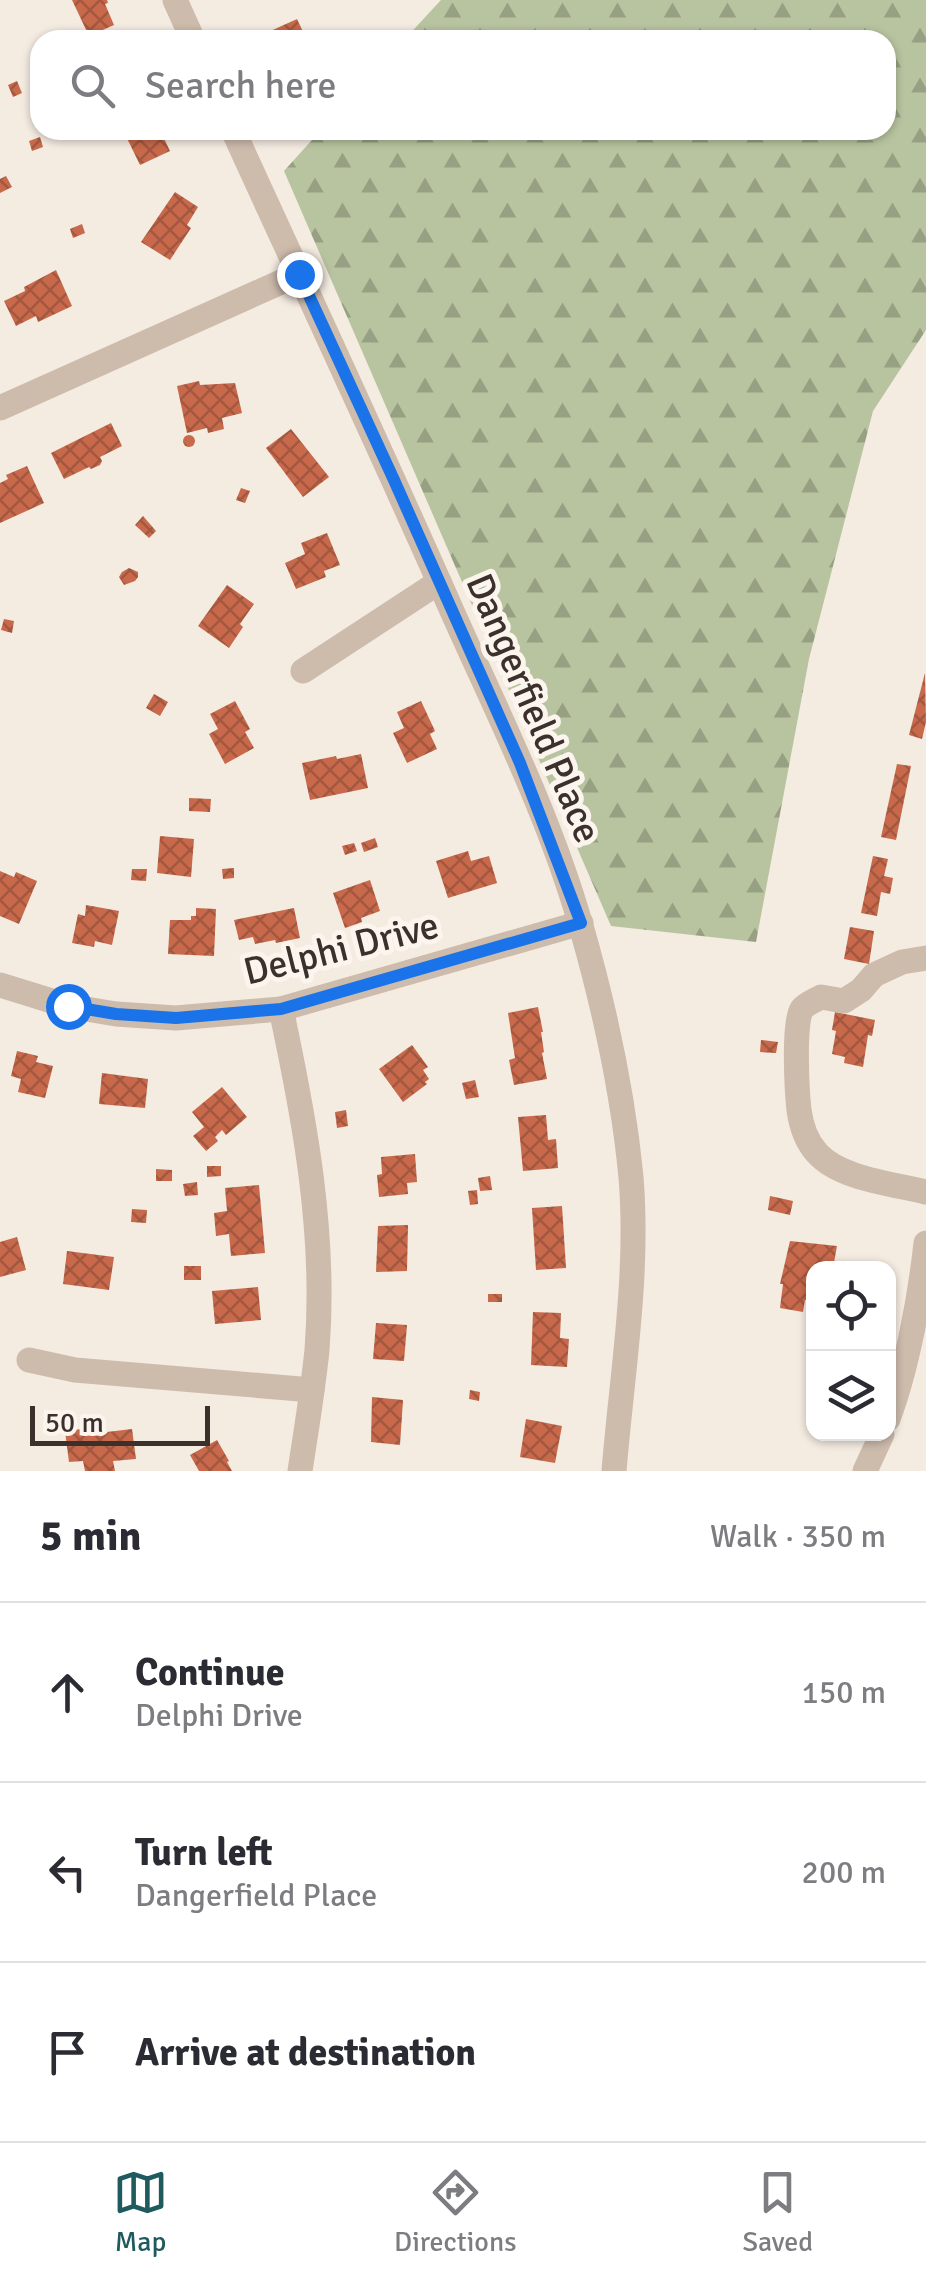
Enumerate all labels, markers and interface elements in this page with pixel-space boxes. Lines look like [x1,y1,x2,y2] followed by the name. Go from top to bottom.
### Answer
[30,30,896,140] search box
[65,58,120,113] icon: search
[145,62,337,109] text: Search here
[277,252,323,298] route end
[456,567,611,850] street label: Dangerfield Place
[239,902,443,995] street label: Delphi Drive
[46,984,92,1030] route start
[806,1261,896,1441] map controls
[806,1261,896,1351] button: locate
[806,1351,896,1441] button: layers
[30,1401,210,1446] scale bar
[45,1406,104,1440] text: 50 m
[40,1511,141,1562] text: 5 min
[710,1517,886,1556] text: Walk · 350 m
[135,1649,285,1696] text: Continue
[40,1665,95,1720] icon: ahead
[802,1673,886,1712] text: 150 m
[135,1696,303,1735] text: Delphi Drive
[135,1829,273,1876] text: Turn left
[40,1845,95,1900] icon: left
[802,1853,886,1892] text: 200 m
[135,1876,377,1915] text: Dangerfield Place
[40,2025,95,2080] icon: arrive
[135,2029,476,2076] text: Arrive at destination
[113,2165,168,2259] tab: Map
[394,2165,516,2259] tab: Directions
[742,2165,813,2259] tab: Saved

